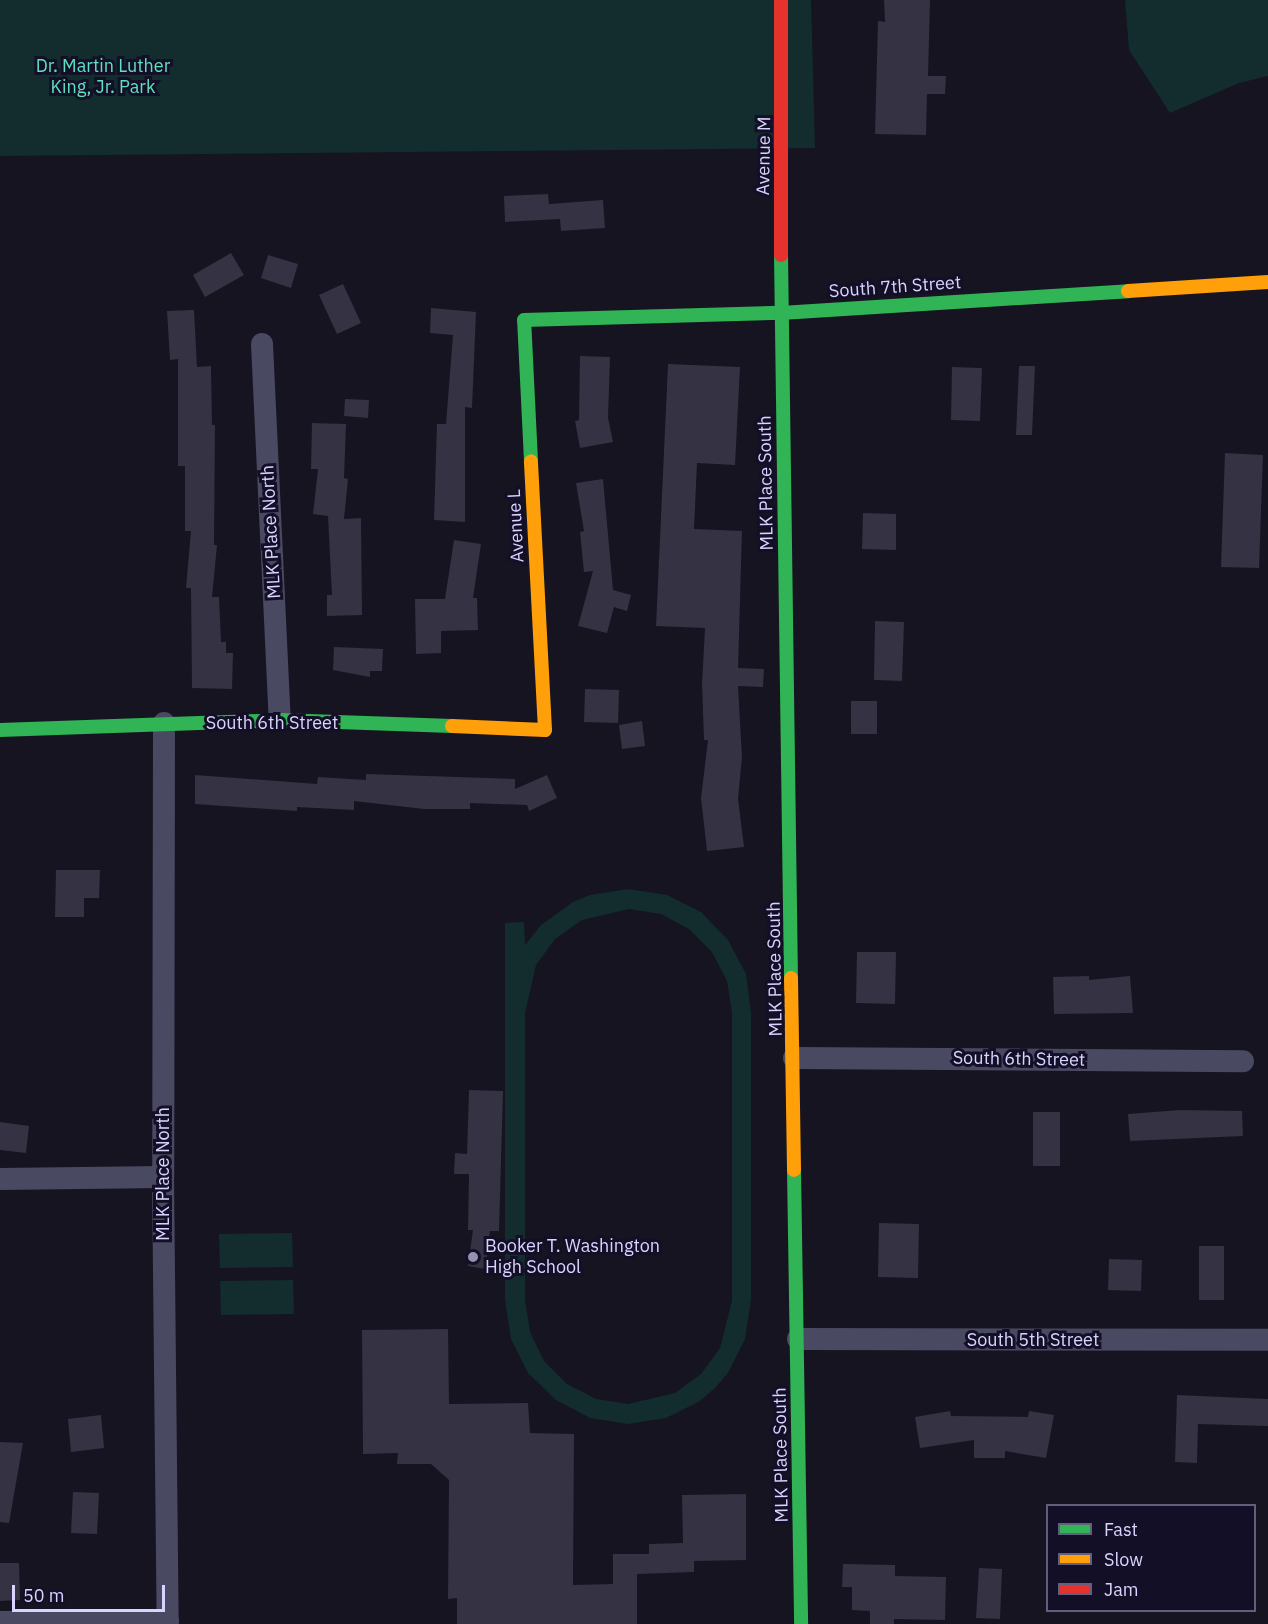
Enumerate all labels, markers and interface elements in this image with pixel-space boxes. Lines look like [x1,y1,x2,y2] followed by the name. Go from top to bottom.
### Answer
[36,56,170,98] park label: Dr. Martin Luther King, Jr. Park
[753,116,775,196] street label: Avenue M
[828,272,962,302] street label: South 7th Street
[754,415,778,551] street label: MLK Place South
[257,465,285,599] street label: MLK Place North
[503,489,529,563] street label: Avenue L
[206,712,338,734] street label: South 6th Street
[763,901,787,1037] street label: MLK Place South
[953,1047,1085,1071] street label: South 6th Street
[152,1107,174,1241] street label: MLK Place North
[485,1236,660,1278] place label: Booker T. Washington High School
[466,1250,480,1264] marker: Booker T. Washington High School
[967,1329,1099,1351] street label: South 5th Street
[769,1387,793,1523] street label: MLK Place South
[1046,1504,1256,1612] legend
[1104,1518,1138,1541] text: Fast
[1104,1548,1143,1571] text: Slow
[15,1573,168,1611] scale bar
[1104,1578,1139,1601] text: Jam
[23,1584,65,1607] text: 50 m

